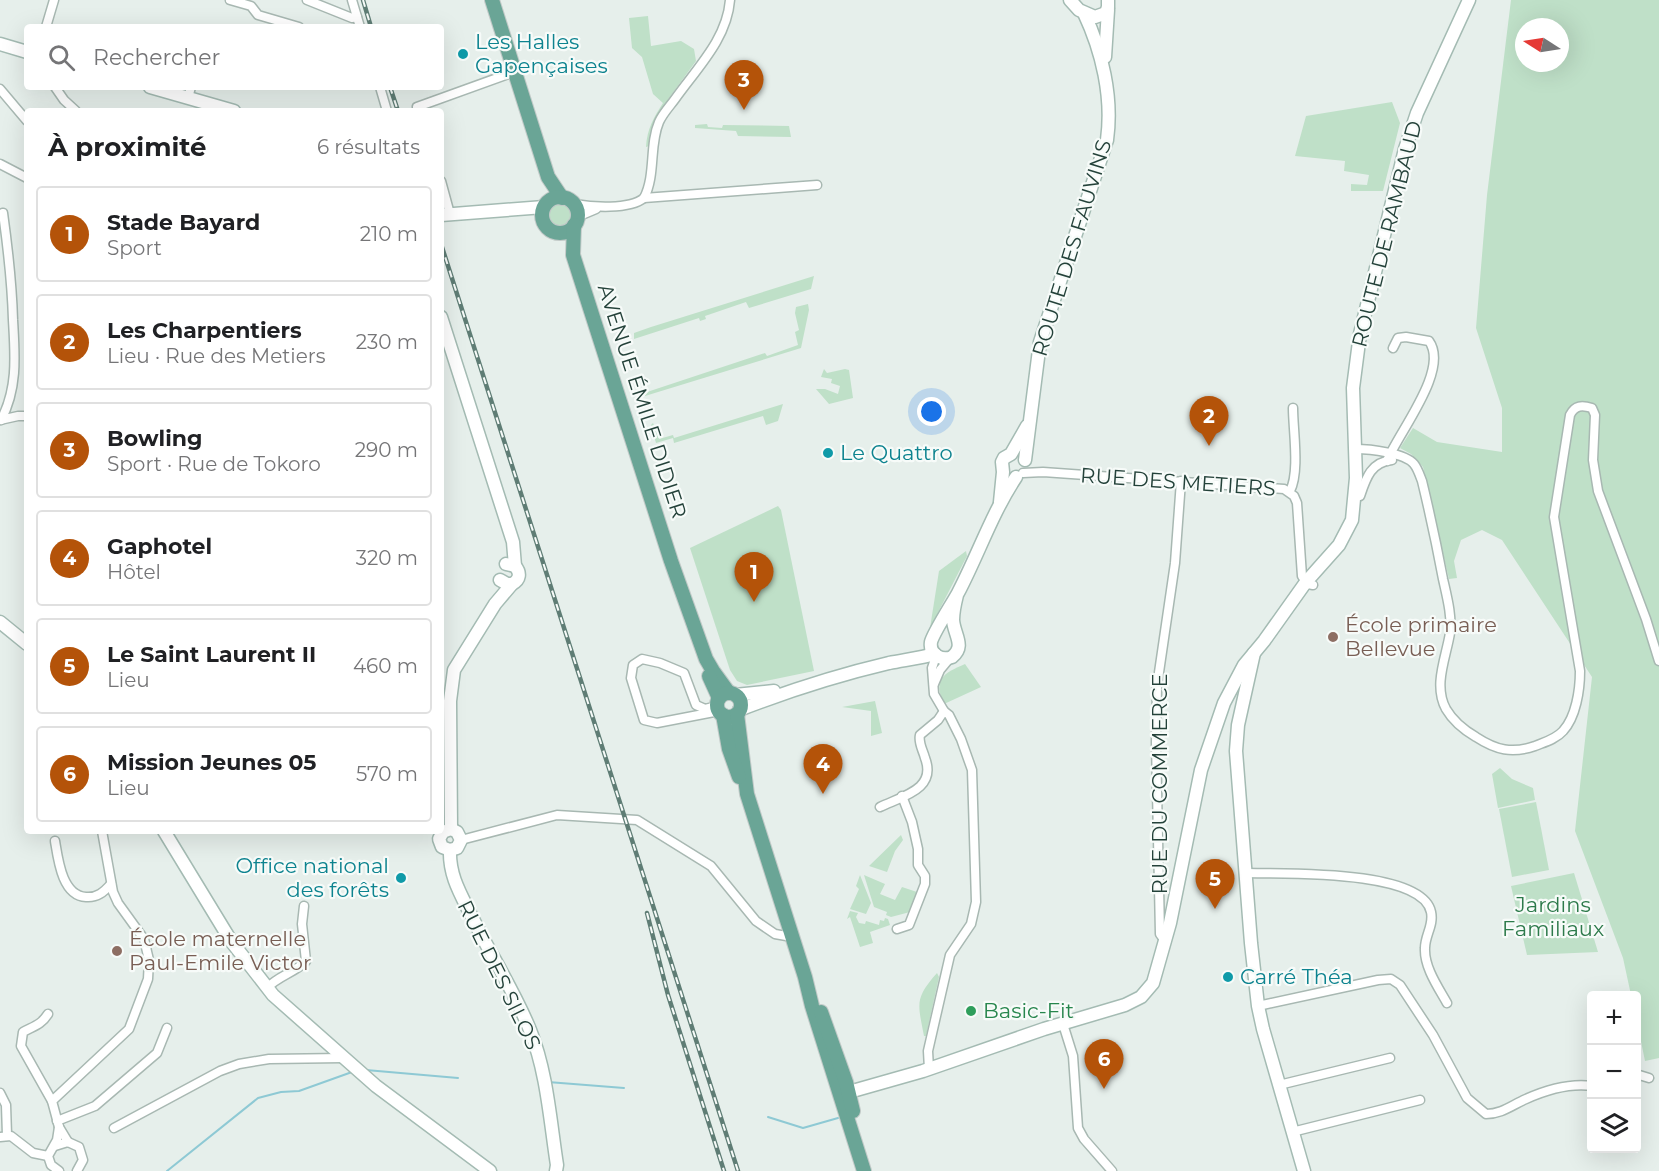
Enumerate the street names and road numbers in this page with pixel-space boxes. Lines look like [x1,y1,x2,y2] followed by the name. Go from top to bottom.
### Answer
[1346,118,1427,350] street label: ROUTE DE RAMBAUD
[1027,137,1116,359] street label: ROUTE DES FAUVINS
[593,281,692,521] street label: AVENUE ÉMILE DIDIER
[1079,462,1277,501] street label: RUE DES METIERS
[1147,674,1172,894] street label: RUE DU COMMERCE
[452,896,546,1054] street label: RUE DES SILOS

